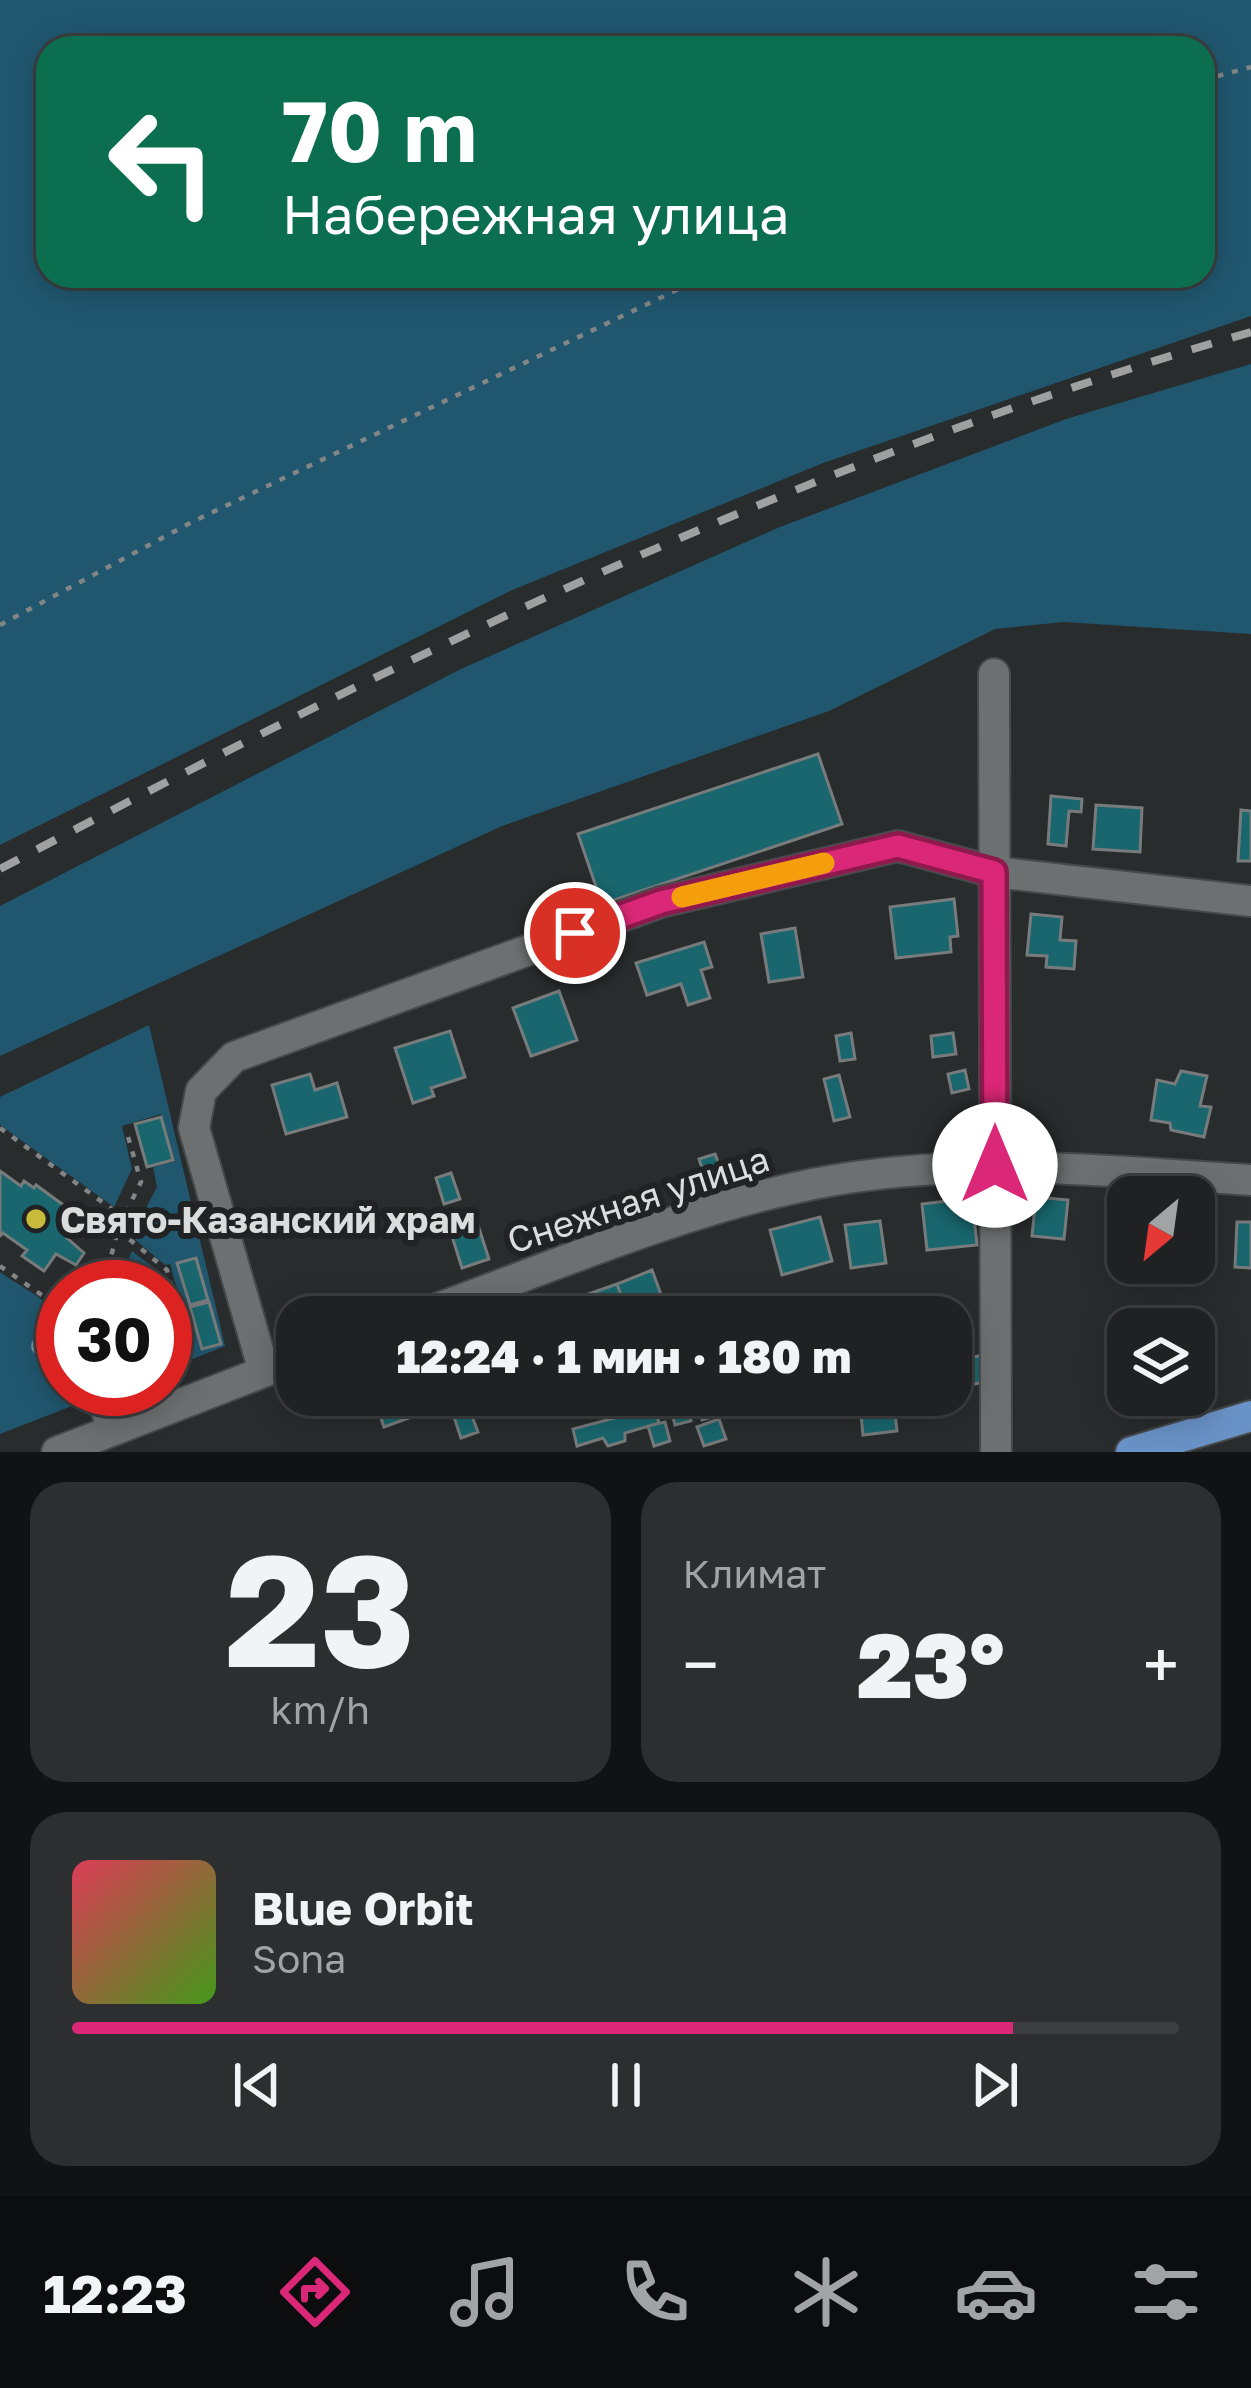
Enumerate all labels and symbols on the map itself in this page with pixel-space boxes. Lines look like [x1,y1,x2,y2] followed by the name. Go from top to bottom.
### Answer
[524,882,626,984] pin
[932,1102,1058,1228] position arrow
[502,1136,774,1262] street label: Снежная улица
[1107,1176,1215,1284] north arrow
[60,1198,475,1241] place label: Свято-Казанский храм
[23,1206,49,1232] marker: Свято-Казанский храм
[36,1260,192,1416] speed limit sign: 30

